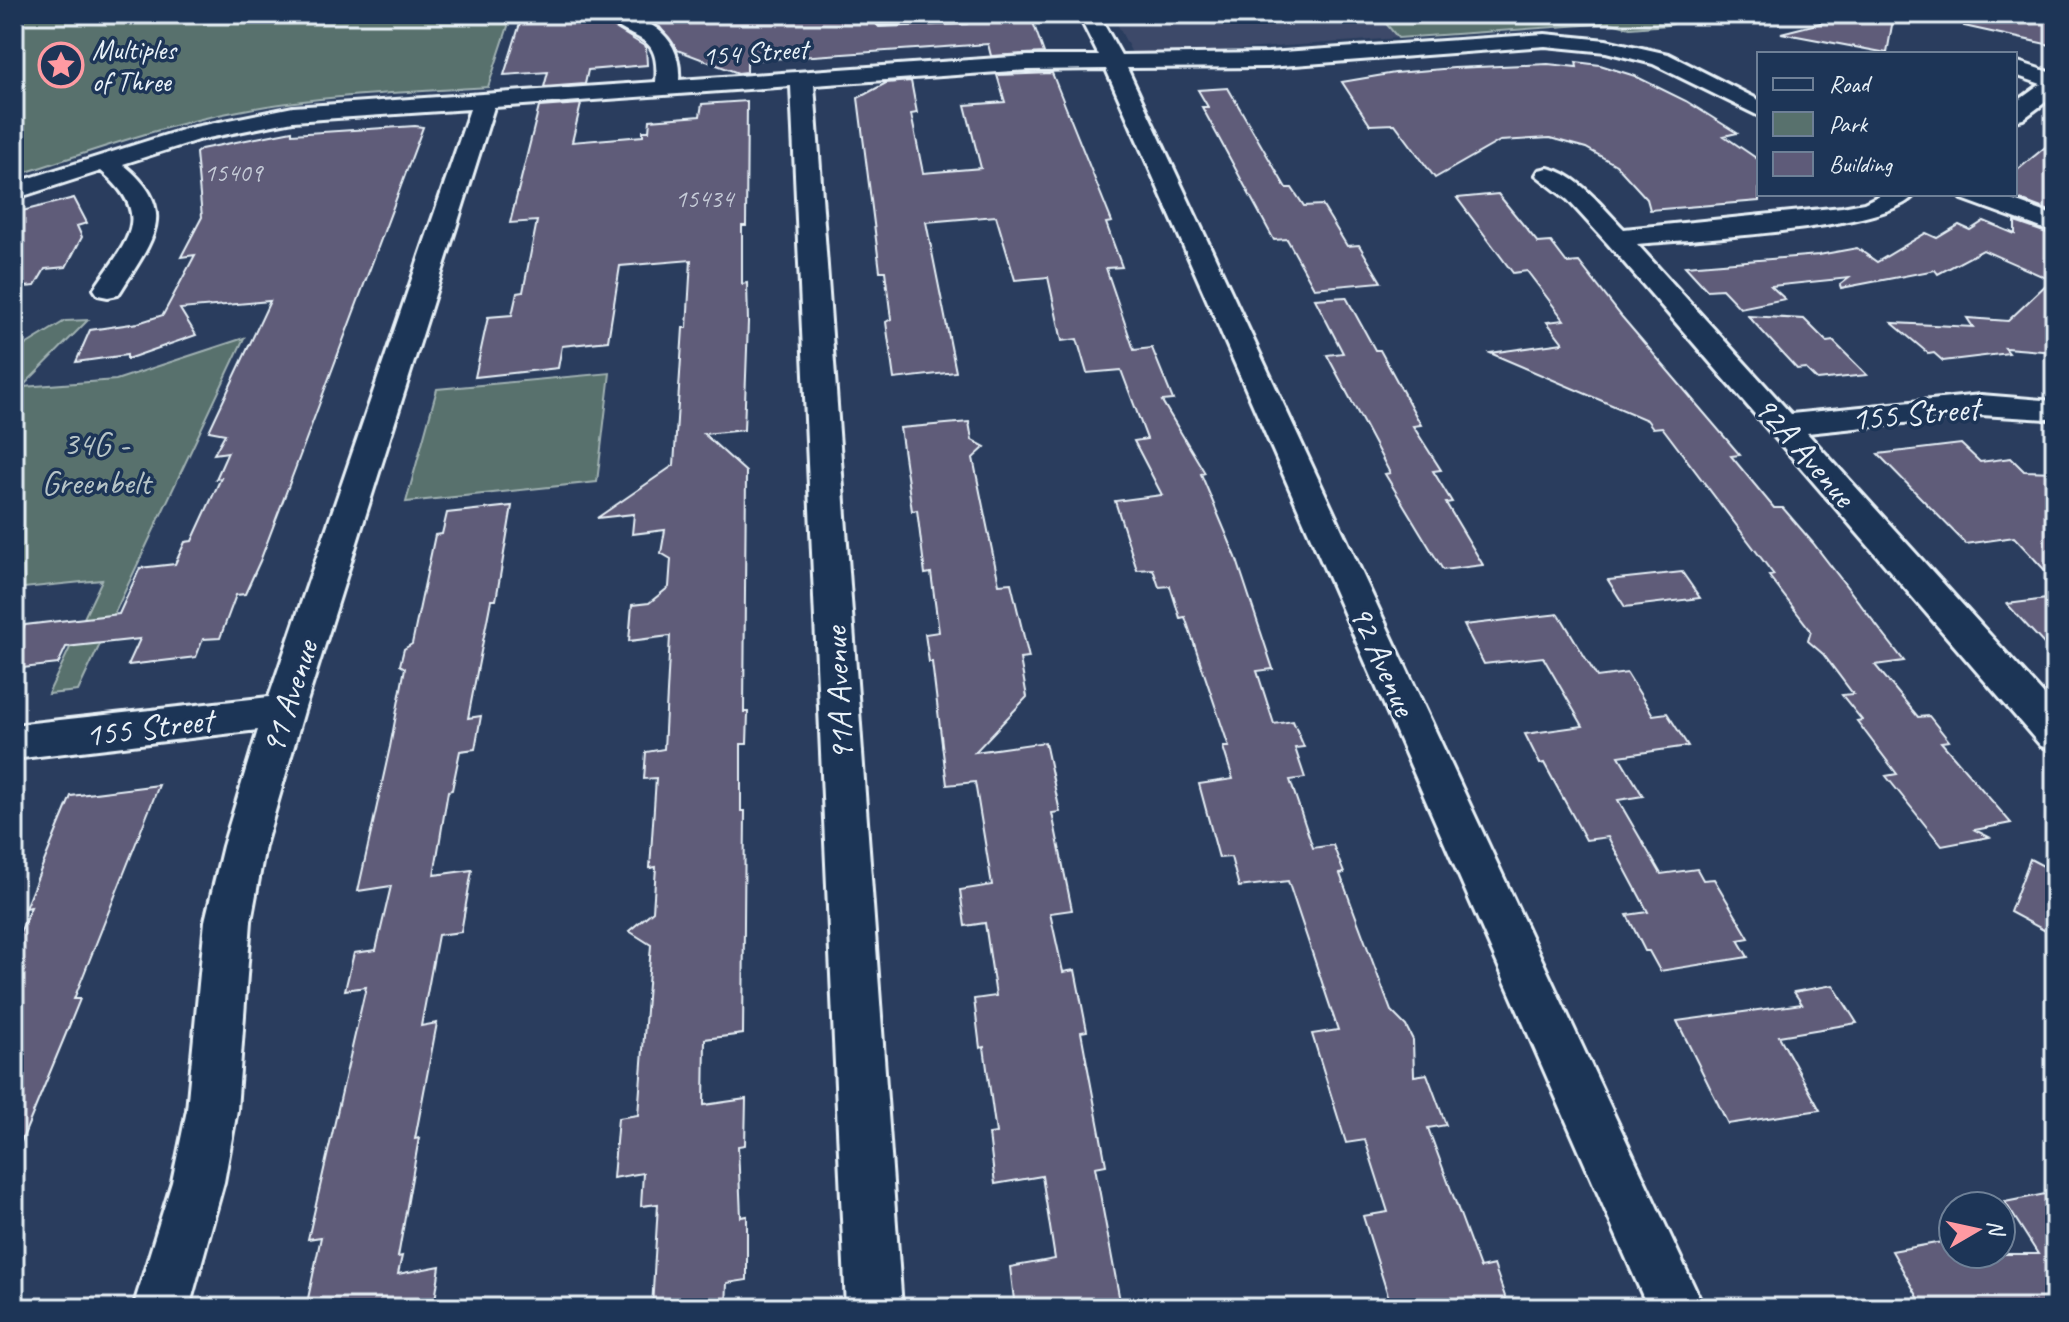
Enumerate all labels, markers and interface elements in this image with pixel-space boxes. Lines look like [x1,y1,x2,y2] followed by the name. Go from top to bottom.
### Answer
[701,31,813,73] street label: 154 Street
[92,32,178,99] place label: Multiples of Three
[37,41,85,89] place icon: Multiples of Three
[1757,52,2017,196] legend
[1829,69,1873,99] text: Road
[1829,109,1869,139] text: Park
[1829,149,1894,179] text: Building
[204,156,265,189] house number: 15409
[675,182,736,215] house number: 15434
[1745,386,1867,517] street label: 92A Avenue
[1849,386,1985,440] street label: 155 Street
[41,422,154,504] park label: 34G - Greenbelt
[1340,598,1427,724] street label: 92 Avenue
[813,624,863,762] street label: 91A Avenue
[250,633,328,759] street label: 91 Avenue
[83,697,220,756] street label: 155 Street
[1937,1190,2017,1270] north arrow
[1981,1218,2011,1239] text: N

